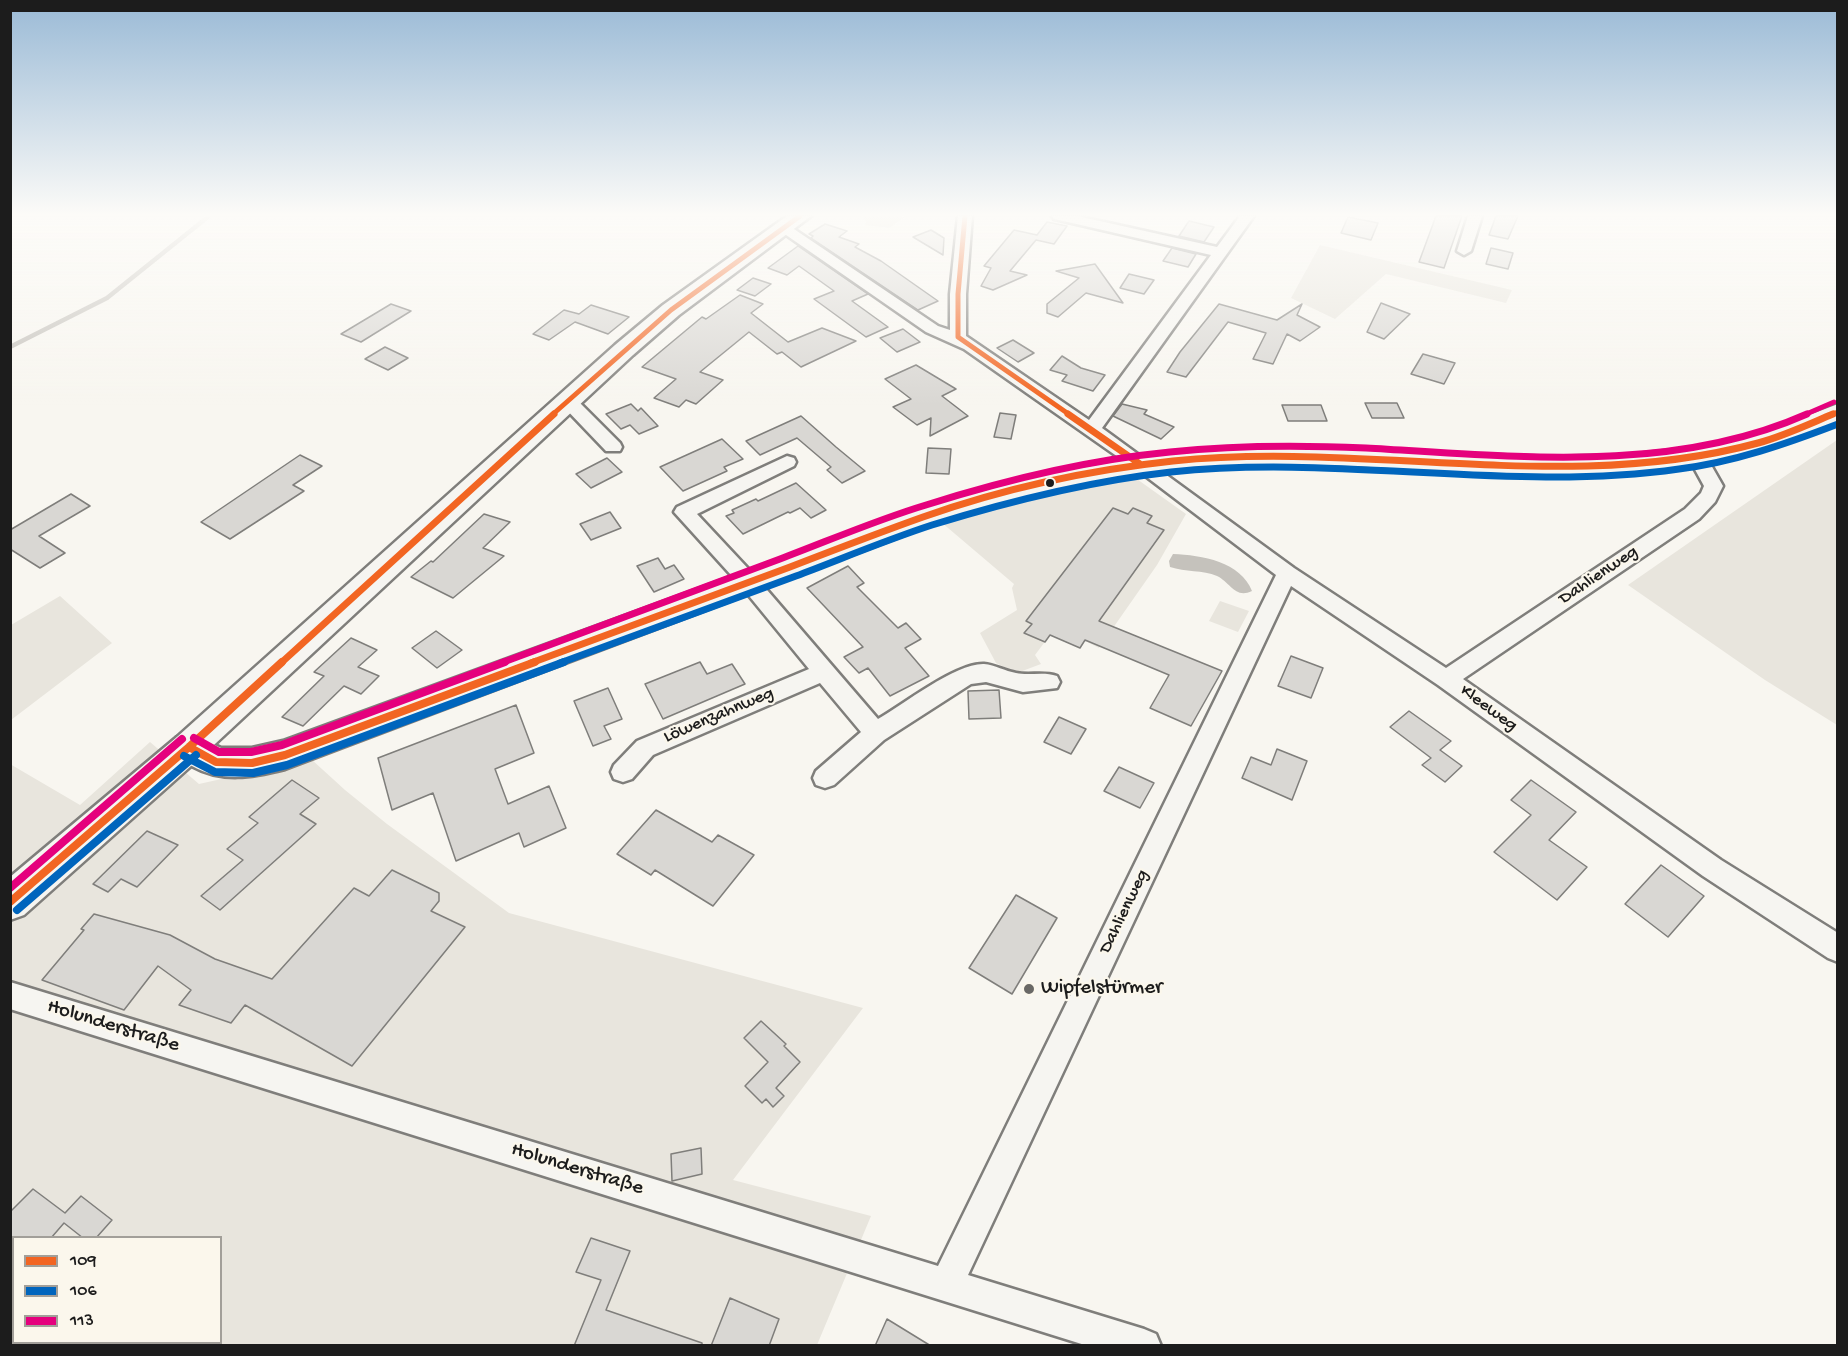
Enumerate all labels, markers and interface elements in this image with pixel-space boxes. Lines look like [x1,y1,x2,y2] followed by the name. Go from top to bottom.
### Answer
[1044,477,1056,489] unlabelled marker
[1555,542,1643,610] street label: Dahlienweg
[1455,681,1521,737] street label: Kleeweg
[661,683,777,749] street label: Löwenzahnweg
[1095,867,1155,957] street label: Dahlienweg
[1041,976,1162,1002] place label: Wipfelstürmer
[1022,982,1036,996] marker: Wipfelstürmer
[44,995,182,1059] street label: Holunderstraße
[508,1138,646,1202] street label: Holunderstraße
[12,1236,222,1344] legend
[70,1251,97,1272] text: 109
[70,1281,97,1302] text: 106
[70,1311,94,1332] text: 113

